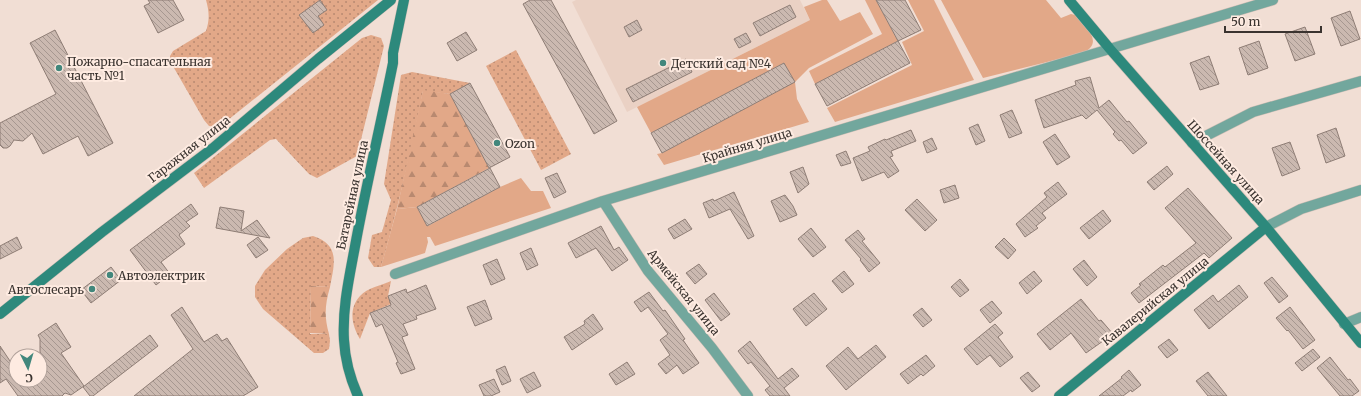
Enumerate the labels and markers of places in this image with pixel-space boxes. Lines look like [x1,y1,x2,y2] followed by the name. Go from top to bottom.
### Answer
[67,54,211,83] place label: Пожарно-спасательная часть №1
[671,56,772,71] place label: Детский сад №4
[658,58,668,68] marker: Детский сад №4
[54,63,64,73] marker: Пожарно-спасательная часть №1
[505,136,535,151] place label: Ozon
[492,138,502,148] marker: Ozon
[117,268,206,283] place label: Автоэлектрик
[105,270,115,280] marker: Автоэлектрик
[7,282,84,297] place label: Автослесарь
[87,284,97,294] marker: Автослесарь

